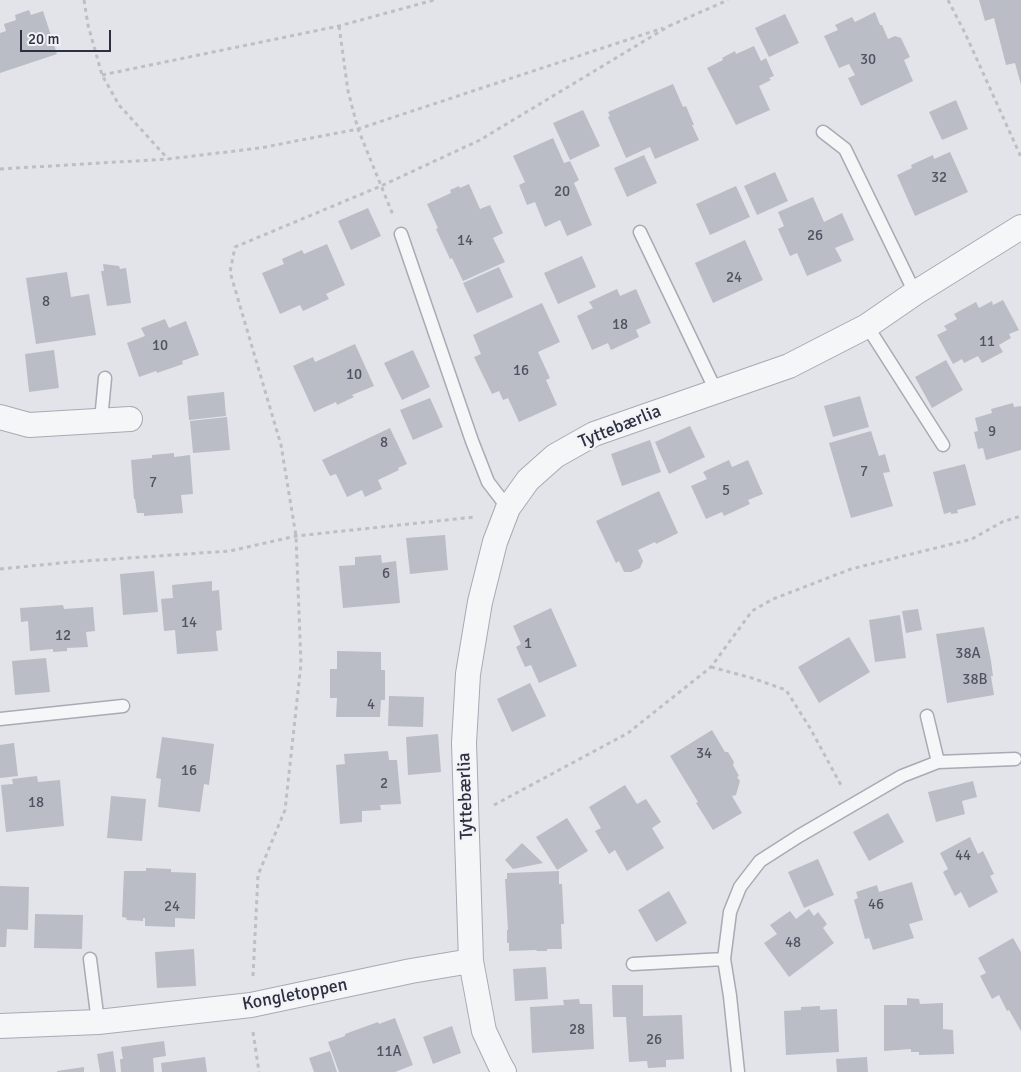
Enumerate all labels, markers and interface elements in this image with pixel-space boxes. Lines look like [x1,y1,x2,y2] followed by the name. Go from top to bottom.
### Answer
[22,20,114,52] scale bar
[28,30,59,48] text: 20 m
[860,51,876,69] house number: 30
[931,169,947,187] house number: 32
[554,183,570,201] house number: 20
[807,227,823,245] house number: 26
[457,232,473,250] house number: 14
[726,269,742,287] house number: 24
[42,293,50,311] house number: 8
[612,316,628,334] house number: 18
[979,333,995,351] house number: 11
[152,337,168,355] house number: 10
[513,362,529,380] house number: 16
[346,366,362,384] house number: 10
[576,401,664,453] street label: Tyttebærlia
[988,423,996,441] house number: 9
[380,434,388,452] house number: 8
[860,463,868,481] house number: 7
[149,474,157,492] house number: 7
[722,482,730,500] house number: 5
[382,565,390,583] house number: 6
[181,614,197,632] house number: 14
[55,627,71,645] house number: 12
[524,635,532,653] house number: 1
[955,645,981,663] house number: 38A
[962,671,988,689] house number: 38B
[367,696,375,714] house number: 4
[696,745,712,763] house number: 34
[454,752,478,840] street label: Tyttebærlia
[181,762,197,780] house number: 16
[380,775,388,793] house number: 2
[28,794,44,812] house number: 18
[955,847,971,865] house number: 44
[868,896,884,914] house number: 46
[164,898,180,916] house number: 24
[785,934,801,952] house number: 48
[241,974,349,1016] street label: Kongletoppen
[569,1021,585,1039] house number: 28
[646,1031,662,1049] house number: 26
[376,1043,402,1061] house number: 11A

